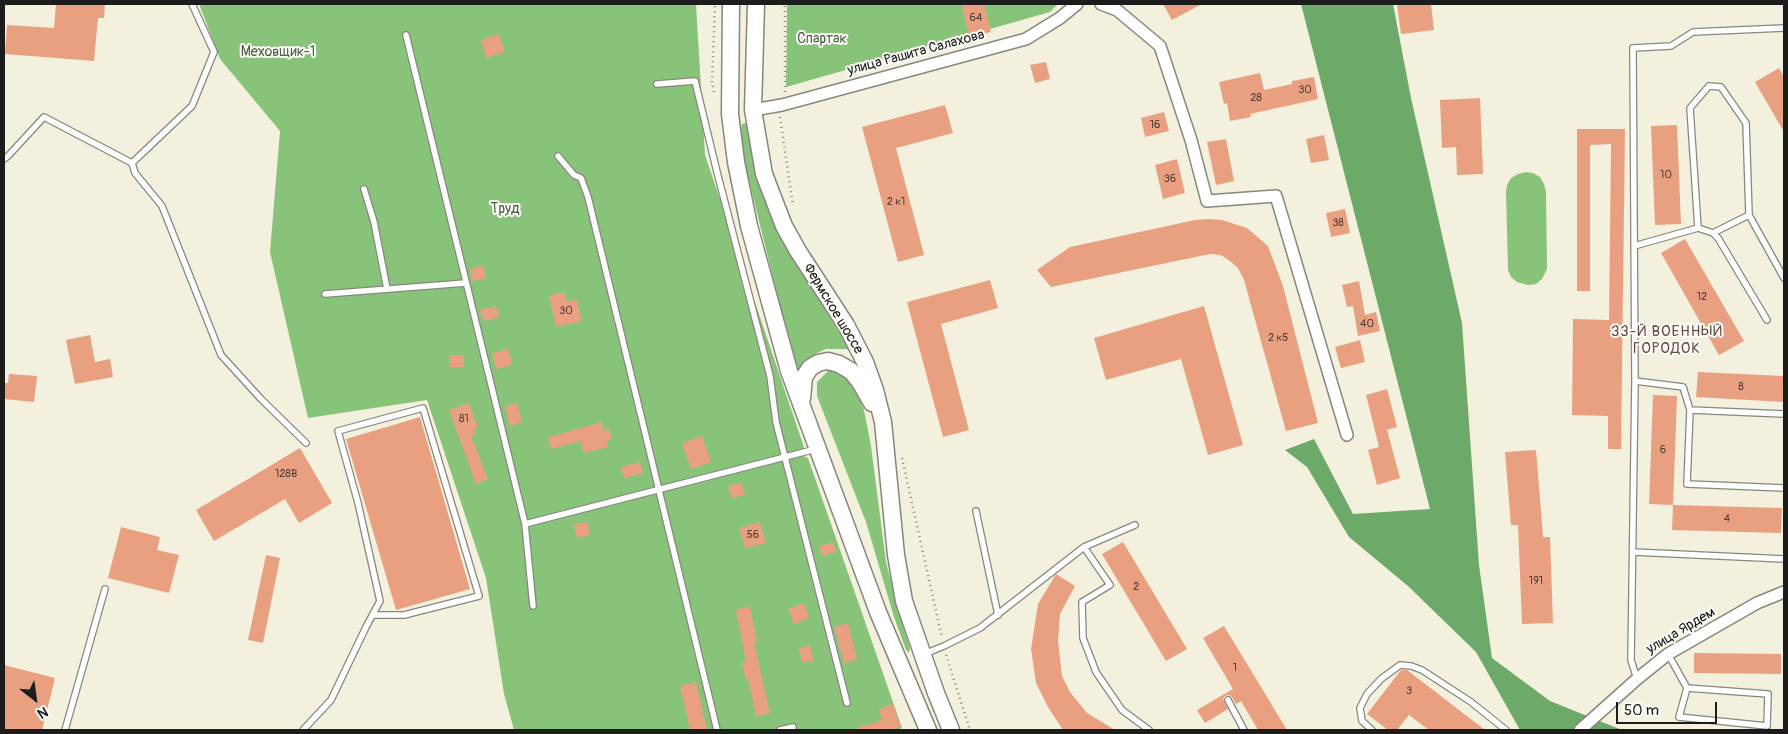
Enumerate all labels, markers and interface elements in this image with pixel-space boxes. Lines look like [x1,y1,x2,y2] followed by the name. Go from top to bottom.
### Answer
[970,11,982,25] house number: 64
[846,27,986,79] street label: улица Рашита Салахова
[797,31,847,47] park label: Спартак
[241,44,315,60] park label: Меховщик-1
[1298,83,1312,97] house number: 30
[1250,91,1262,105] house number: 28
[1150,118,1160,132] house number: 16
[1660,168,1672,182] house number: 10
[1164,172,1176,186] house number: 36
[887,195,905,209] house number: 2 к1
[491,201,519,217] park label: Труд
[1332,216,1344,230] house number: 38
[799,261,867,357] street label: Фермское шоссе
[1697,290,1707,304] house number: 12
[559,304,573,318] house number: 30
[1360,317,1374,331] house number: 40
[1610,323,1724,358] district label: 33-Й ВОЕННЫЙ ГОРОДОК
[1268,331,1288,345] house number: 2 к5
[1738,380,1744,394] house number: 8
[459,412,469,426] house number: 81
[1660,443,1666,457] house number: 6
[275,467,297,481] house number: 128В
[1724,512,1730,526] house number: 4
[747,528,759,542] house number: 56
[1529,574,1543,588] house number: 191
[1133,580,1139,594] house number: 2
[1644,604,1718,658] street label: улица Ярдем
[1233,661,1237,675] house number: 1
[10,674,60,724] north arrow
[1406,684,1412,698] house number: 3
[1618,692,1719,724] scale bar
[1624,701,1659,720] text: 50 m
[34,703,51,722] text: N

